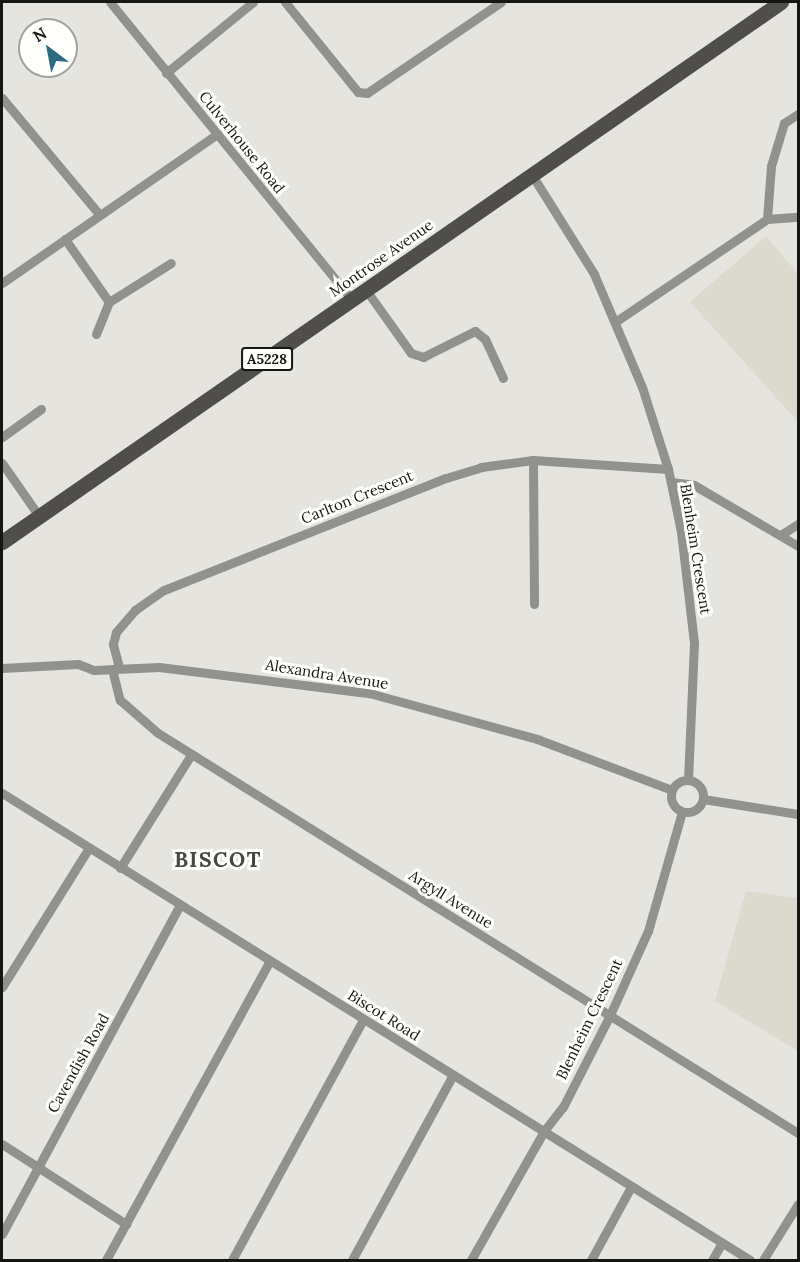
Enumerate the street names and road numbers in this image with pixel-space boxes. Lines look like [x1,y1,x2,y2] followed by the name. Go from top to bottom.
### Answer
[195,87,289,197] street label: Culverhouse Road
[326,216,436,300] street label: Montrose Avenue
[240,348,294,370] road number: A5228
[298,466,416,528] street label: Carlton Crescent
[677,482,715,616] street label: Blenheim Crescent
[264,655,390,693] street label: Alexandra Avenue
[406,866,496,932] street label: Argyll Avenue
[552,956,626,1082] street label: Blenheim Crescent
[345,986,423,1044] street label: Biscot Road
[43,1010,113,1116] street label: Cavendish Road

